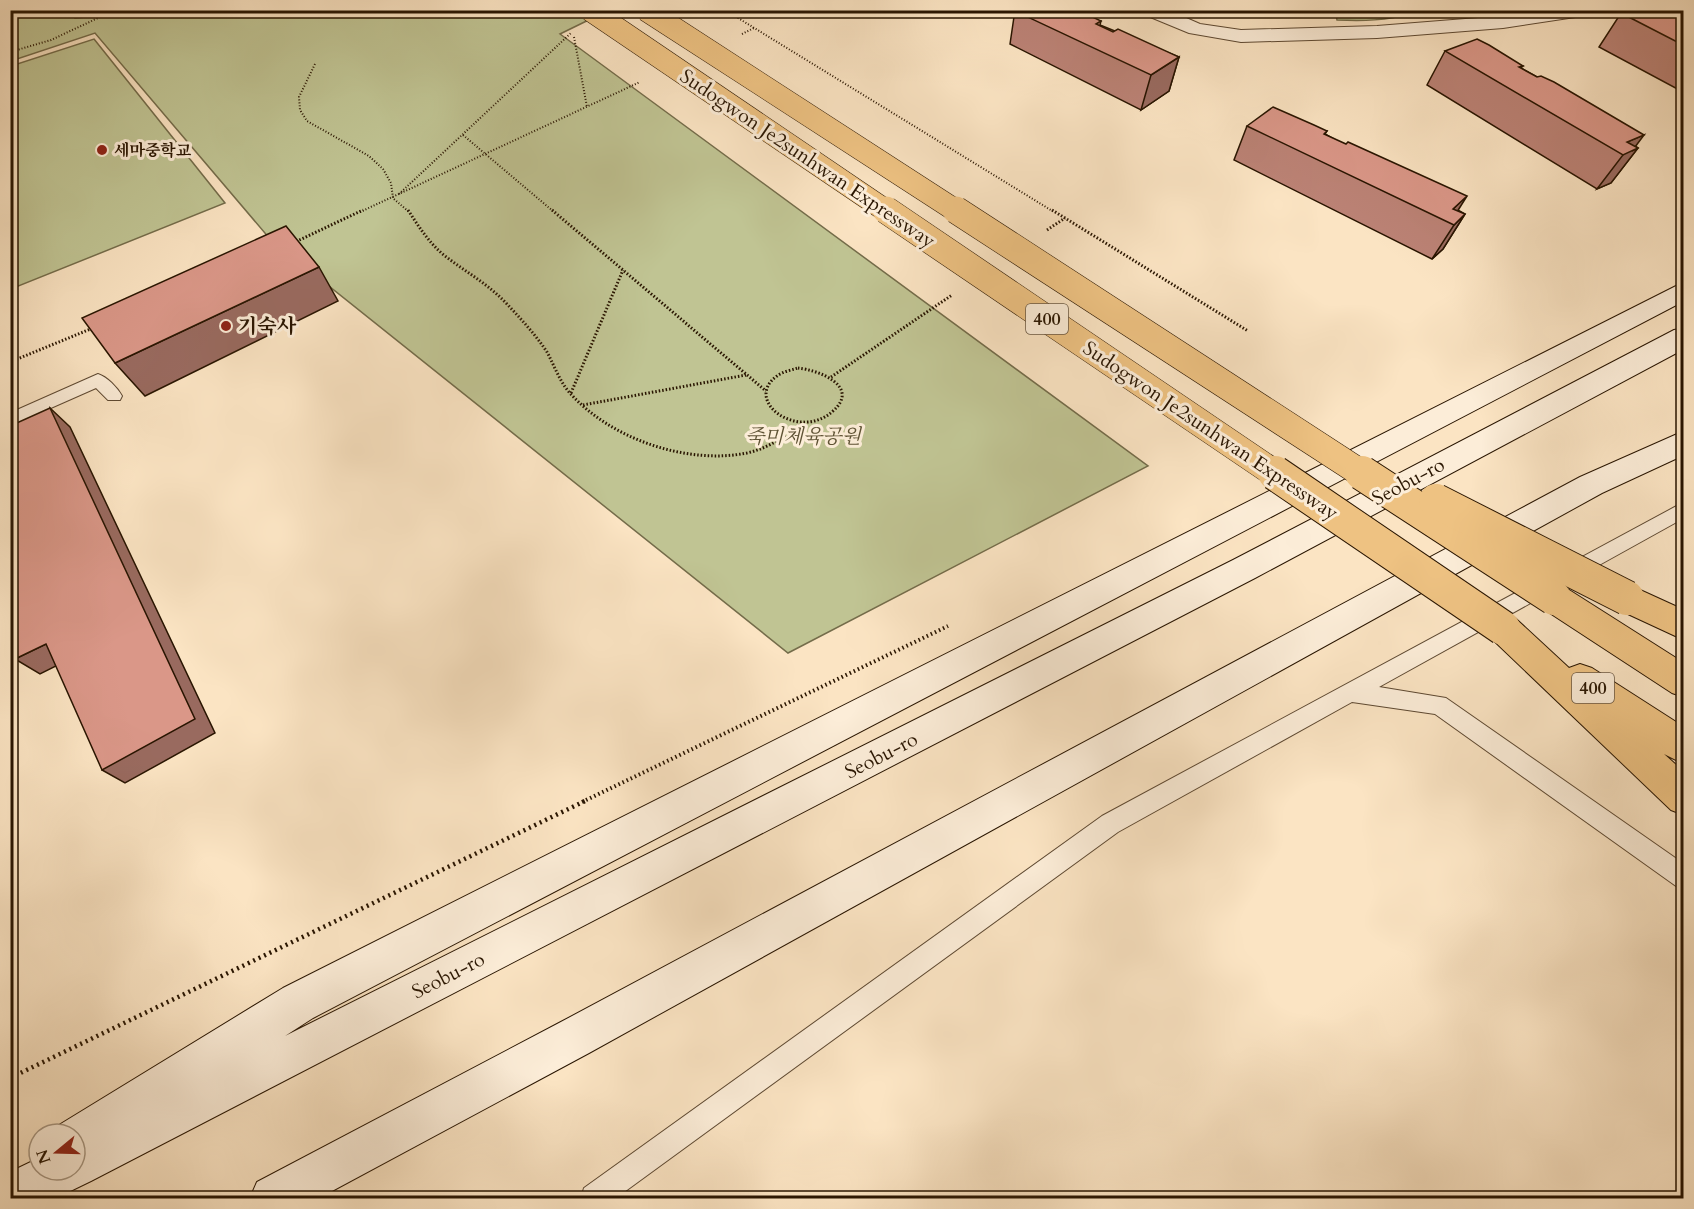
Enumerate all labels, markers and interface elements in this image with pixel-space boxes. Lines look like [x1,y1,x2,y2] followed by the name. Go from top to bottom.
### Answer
[675,63,941,254] street label: Sudogwon Je2sunhwan Expressway
[114,140,192,162] place label: 세마중학교
[95,143,109,157] marker: 세마중학교
[1026,304,1068,334] road number: 400
[238,313,297,340] place label: 기숙사
[219,319,233,333] marker: 기숙사
[1078,335,1344,526] street label: Sudogwon Je2sunhwan Expressway
[745,423,863,450] park label: 죽미체육공원
[1367,451,1449,512] street label: Seobu-ro
[1572,673,1614,703] road number: 400
[840,725,923,785] street label: Seobu-ro
[407,945,490,1005] street label: Seobu-ro
[27,1122,87,1182] north arrow
[31,1146,56,1167] text: N

